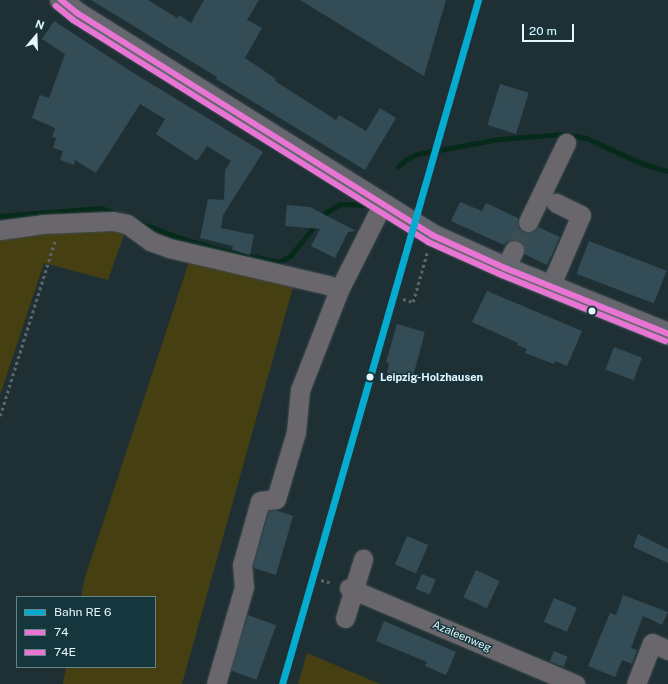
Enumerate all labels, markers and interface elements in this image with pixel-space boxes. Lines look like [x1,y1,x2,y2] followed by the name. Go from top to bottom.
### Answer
[16,16,56,56] north arrow
[524,16,576,42] scale bar
[34,18,46,32] text: N
[529,24,557,38] text: 20 m
[587,306,597,316] unlabelled marker
[363,370,377,384] marker: Leipzig-Holzhausen
[380,370,483,384] place label: Leipzig-Holzhausen
[16,596,156,668] legend
[54,605,111,619] text: Bahn RE 6
[431,618,493,654] street label: Azaleenweg
[54,625,68,639] text: 74
[54,645,76,659] text: 74E

